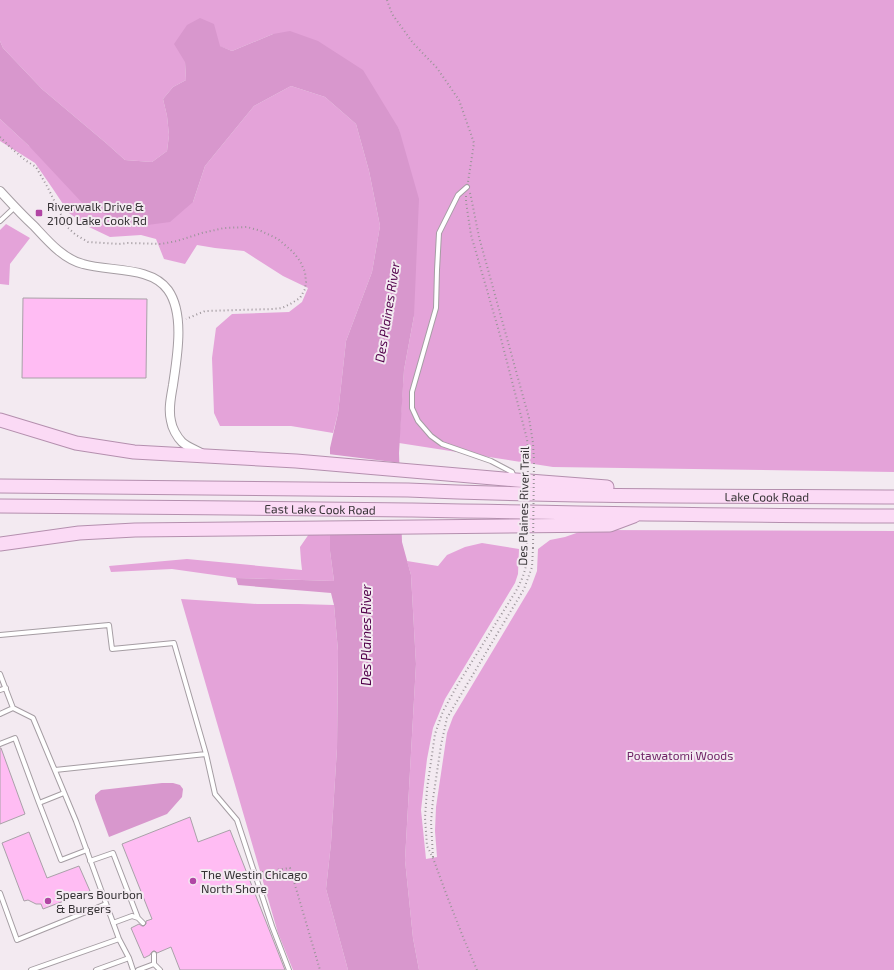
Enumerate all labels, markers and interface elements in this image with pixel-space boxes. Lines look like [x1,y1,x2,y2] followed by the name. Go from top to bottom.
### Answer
[47,199,147,227] place label: Riverwalk Drive & 2100 Lake Cook Rd
[34,208,44,218] marker: Riverwalk Drive & 2100 Lake Cook Rd
[371,260,403,363] water label: Des Plaines River
[515,446,531,566] street label: Des Plaines River Trail
[725,489,809,504] street label: Lake Cook Road
[264,501,376,517] street label: East Lake Cook Road
[358,583,374,686] water label: Des Plaines River
[627,748,733,762] park label: Potawatomi Woods
[201,867,308,895] place label: The Westin Chicago North Shore
[188,876,198,886] marker: The Westin Chicago North Shore
[56,887,143,915] place label: Spears Bourbon & Burgers
[43,896,53,906] marker: Spears Bourbon & Burgers

